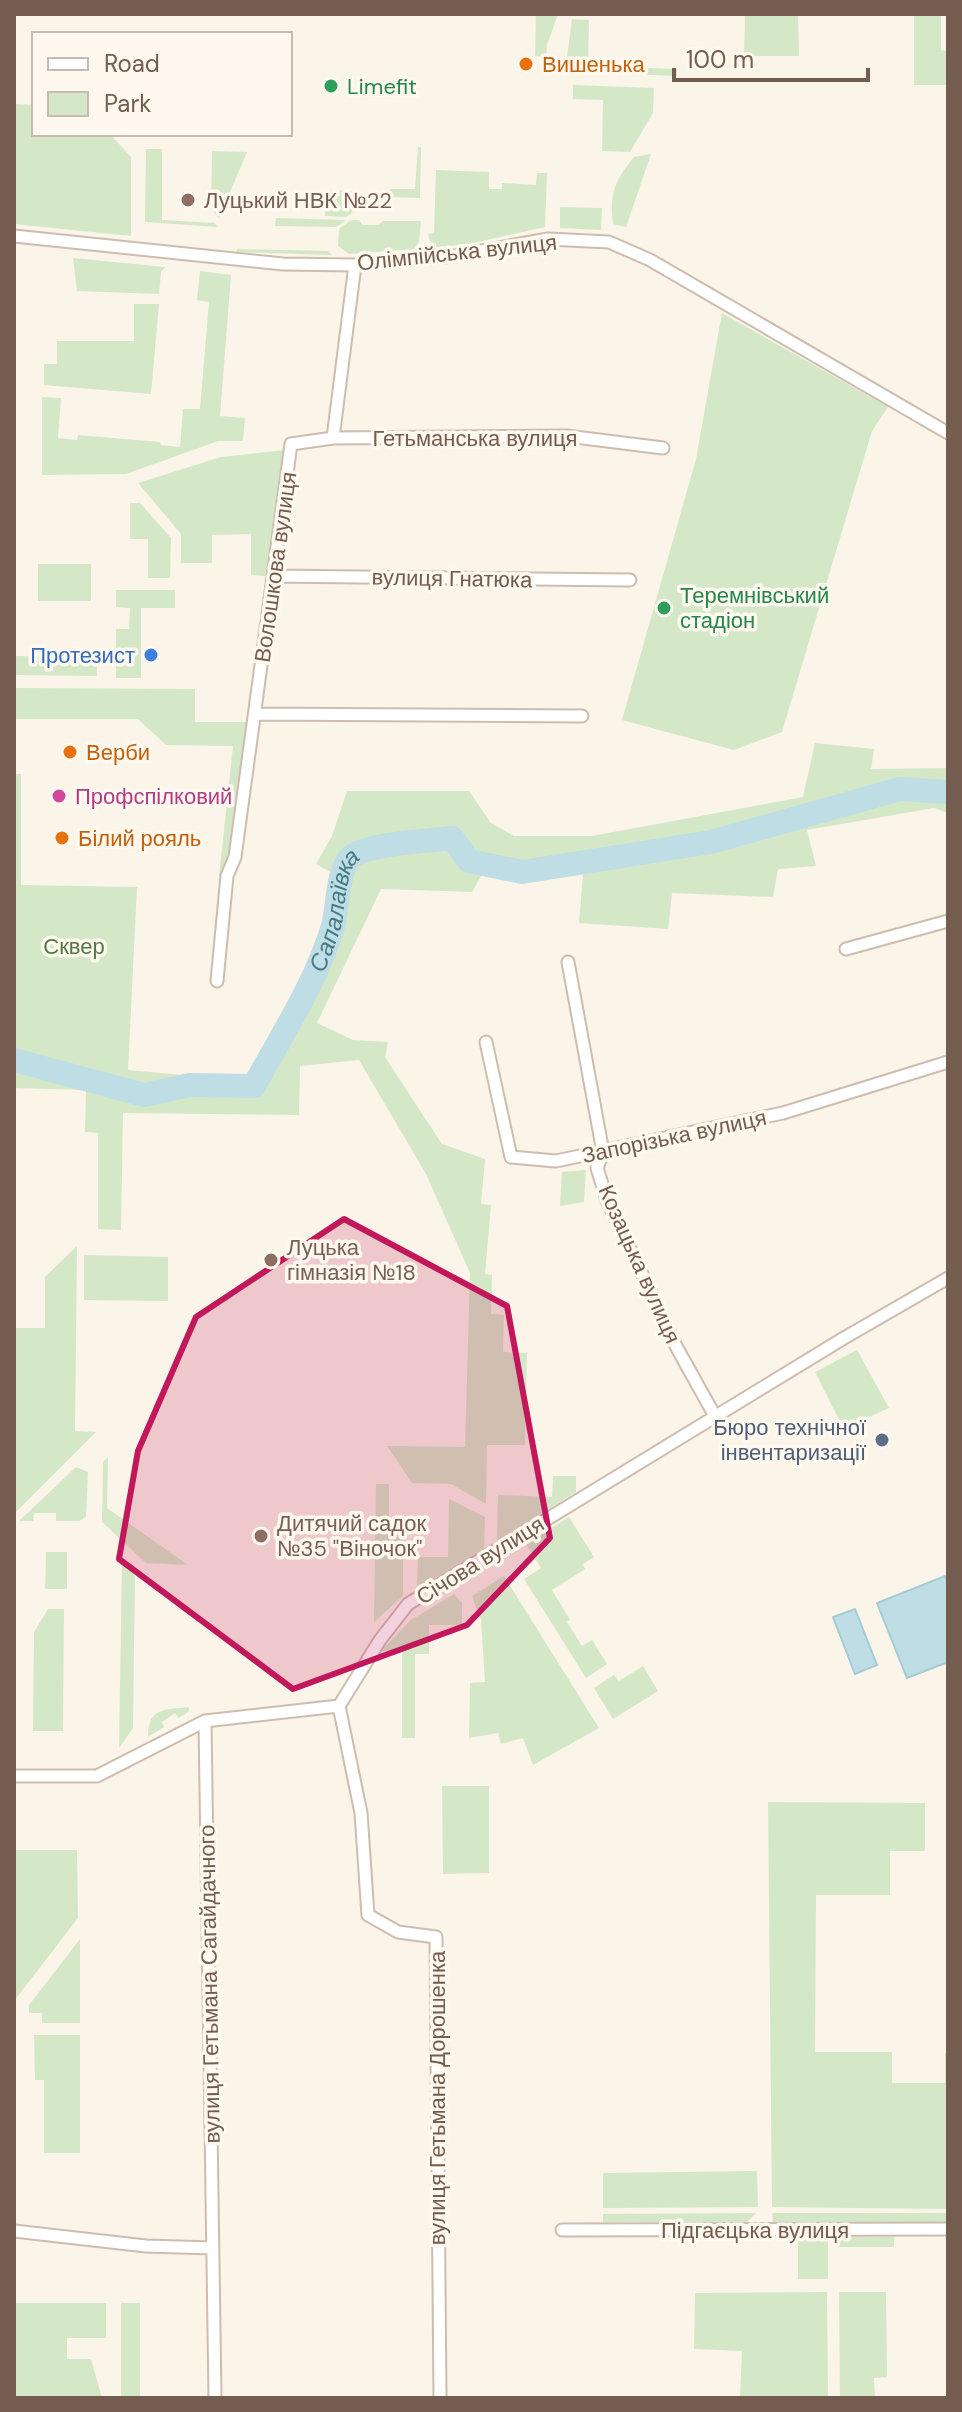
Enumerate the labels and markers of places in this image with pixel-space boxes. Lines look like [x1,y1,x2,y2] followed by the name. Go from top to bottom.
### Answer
[542,50,646,79] place label: Вишенька
[517,55,535,73] marker: Вишенька
[347,72,417,101] place label: Limefit
[322,77,340,95] marker: Limefit
[204,186,392,215] place label: Луцький НВК №22
[179,191,197,209] marker: Луцький НВК №22
[680,581,829,635] place label: Теремнівський стадіон
[655,599,673,617] marker: Теремнівський стадіон
[30,641,135,670] place label: Протезист
[142,646,160,664] marker: Протезист
[86,738,150,767] place label: Верби
[61,743,79,761] marker: Верби
[75,782,232,811] place label: Профспілковий
[50,787,68,805] marker: Профспілковий
[78,824,201,853] place label: Білий рояль
[53,829,71,847] marker: Білий рояль
[287,1233,416,1287] place label: Луцька гімназія №18
[262,1251,280,1269] marker: Луцька гімназія №18
[713,1413,866,1467] place label: Бюро технічної інвентаризації
[873,1431,891,1449] marker: Бюро технічної інвентаризації
[277,1509,426,1563] place label: Дитячий садок №35 "Віночок"
[252,1527,270,1545] marker: Дитячий садок №35 "Віночок"

